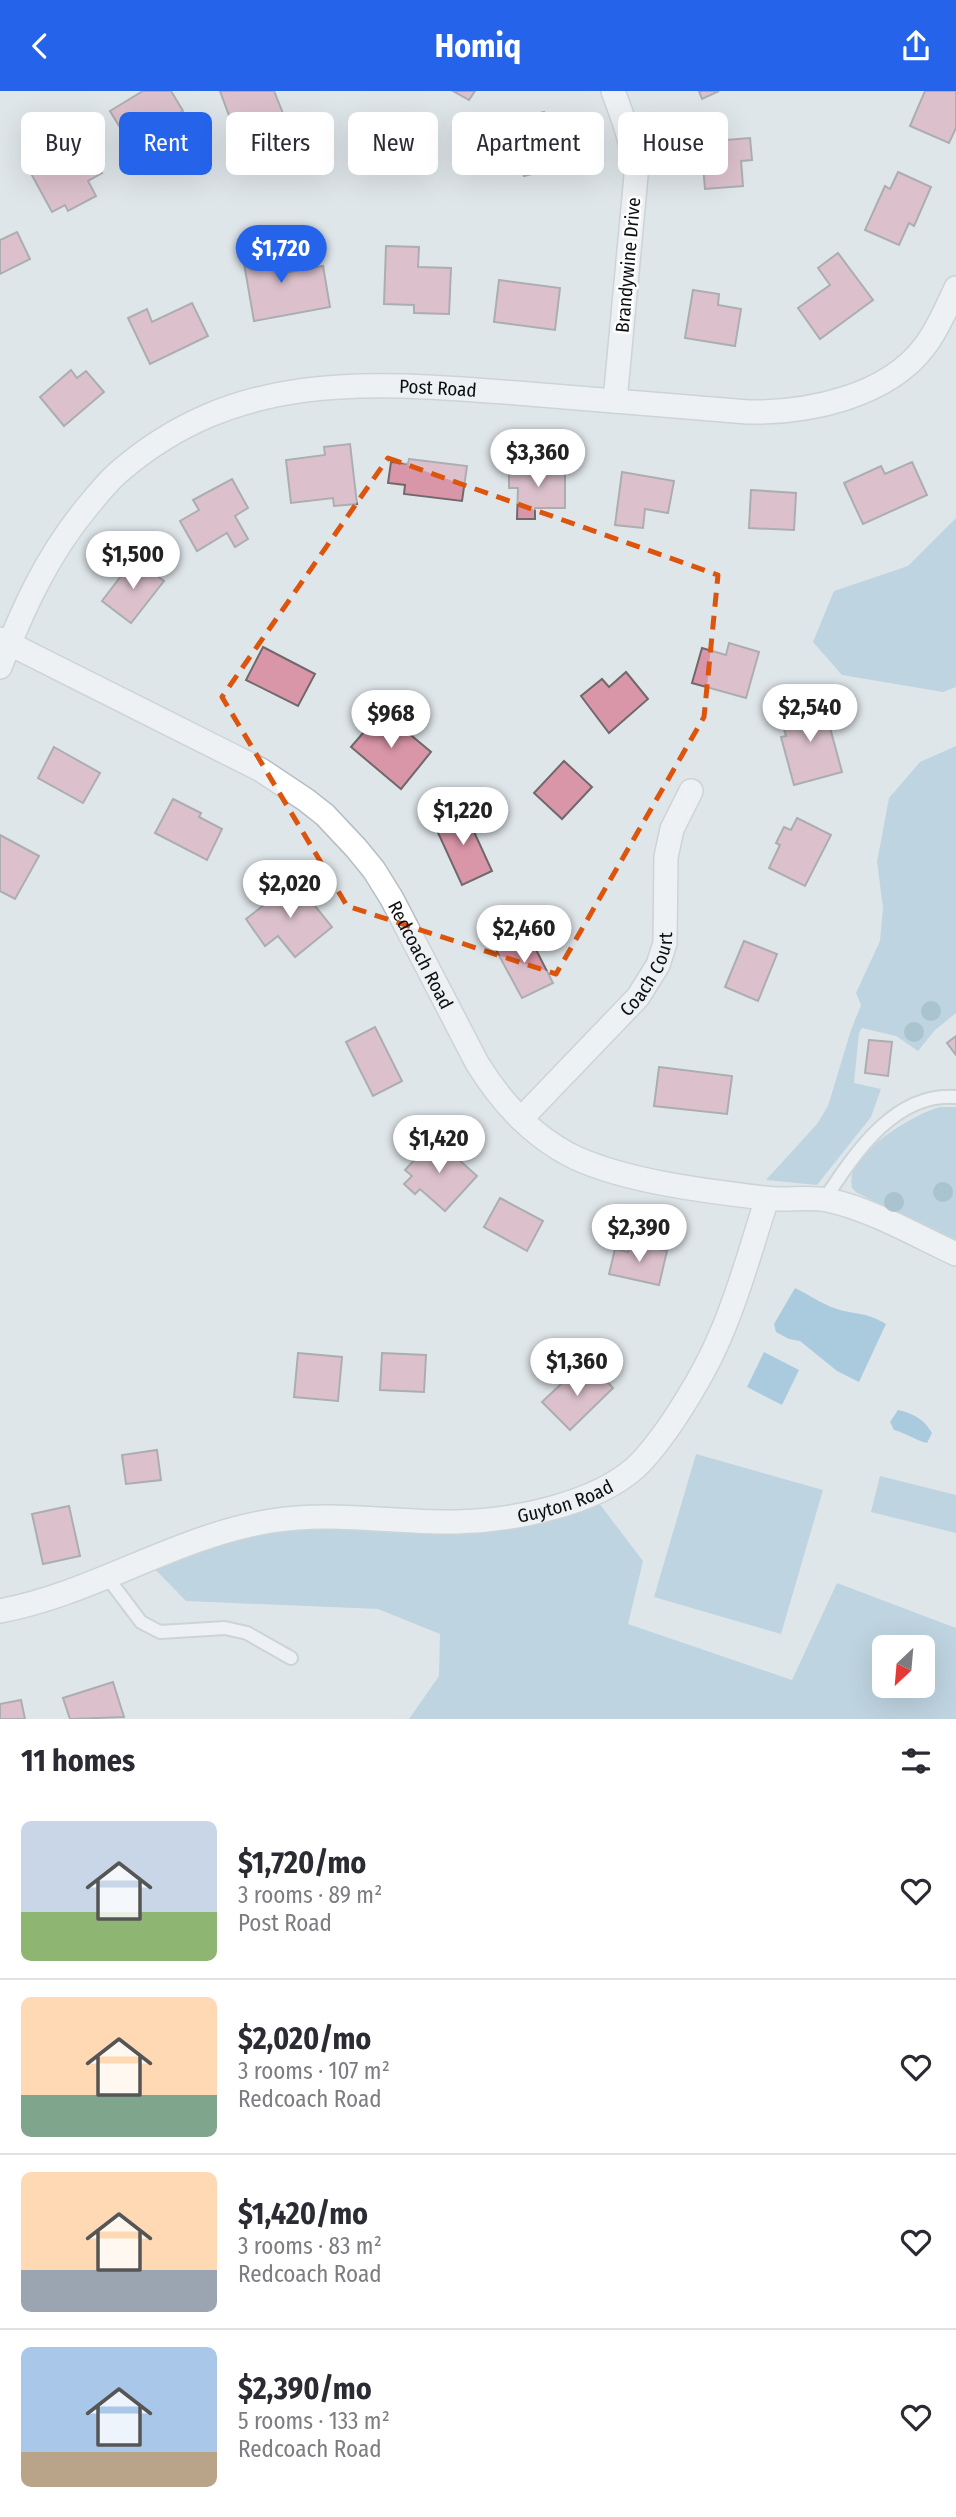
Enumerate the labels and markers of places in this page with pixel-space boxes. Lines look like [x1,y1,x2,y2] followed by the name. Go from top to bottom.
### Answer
[224,225,338,285] pin: $1,720
[481,429,595,489] pin: $3,360
[76,531,190,591] pin: $1,500
[753,685,867,744] pin: $2,540
[350,691,432,750] pin: $968
[406,787,520,847] pin: $1,220
[233,861,347,920] pin: $2,020
[467,905,581,965] pin: $2,460
[382,1115,496,1175] pin: $1,420
[582,1205,696,1264] pin: $2,390
[520,1339,634,1398] pin: $1,360

